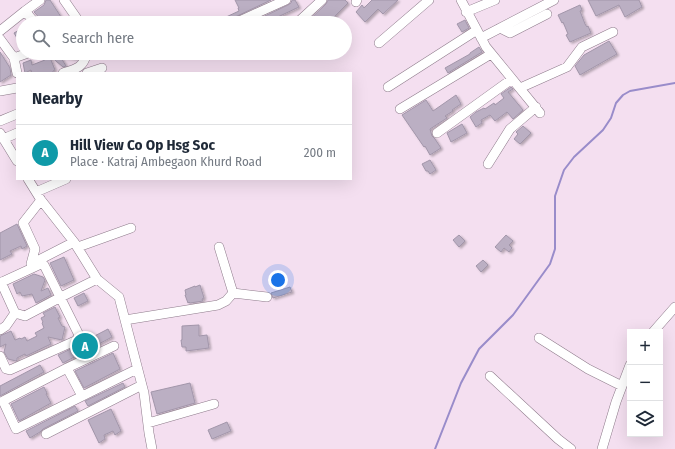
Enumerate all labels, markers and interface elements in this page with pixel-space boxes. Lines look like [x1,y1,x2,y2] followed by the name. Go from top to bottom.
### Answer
[16,16,352,60] search box
[30,27,52,49] icon: search
[62,29,134,47] text: Search here
[32,88,83,109] text: Nearby
[70,136,215,154] text: Hill View Co Op Hsg Soc
[41,145,49,160] text: A
[304,145,336,160] text: 200 m
[70,154,262,169] text: Place · Katraj Ambegaon Khurd Road
[268,270,288,290] your location
[627,329,663,437] map controls
[627,329,663,365] button: +
[72,331,98,361] pin: A
[627,365,663,401] button: −
[627,401,663,437] button: layers

